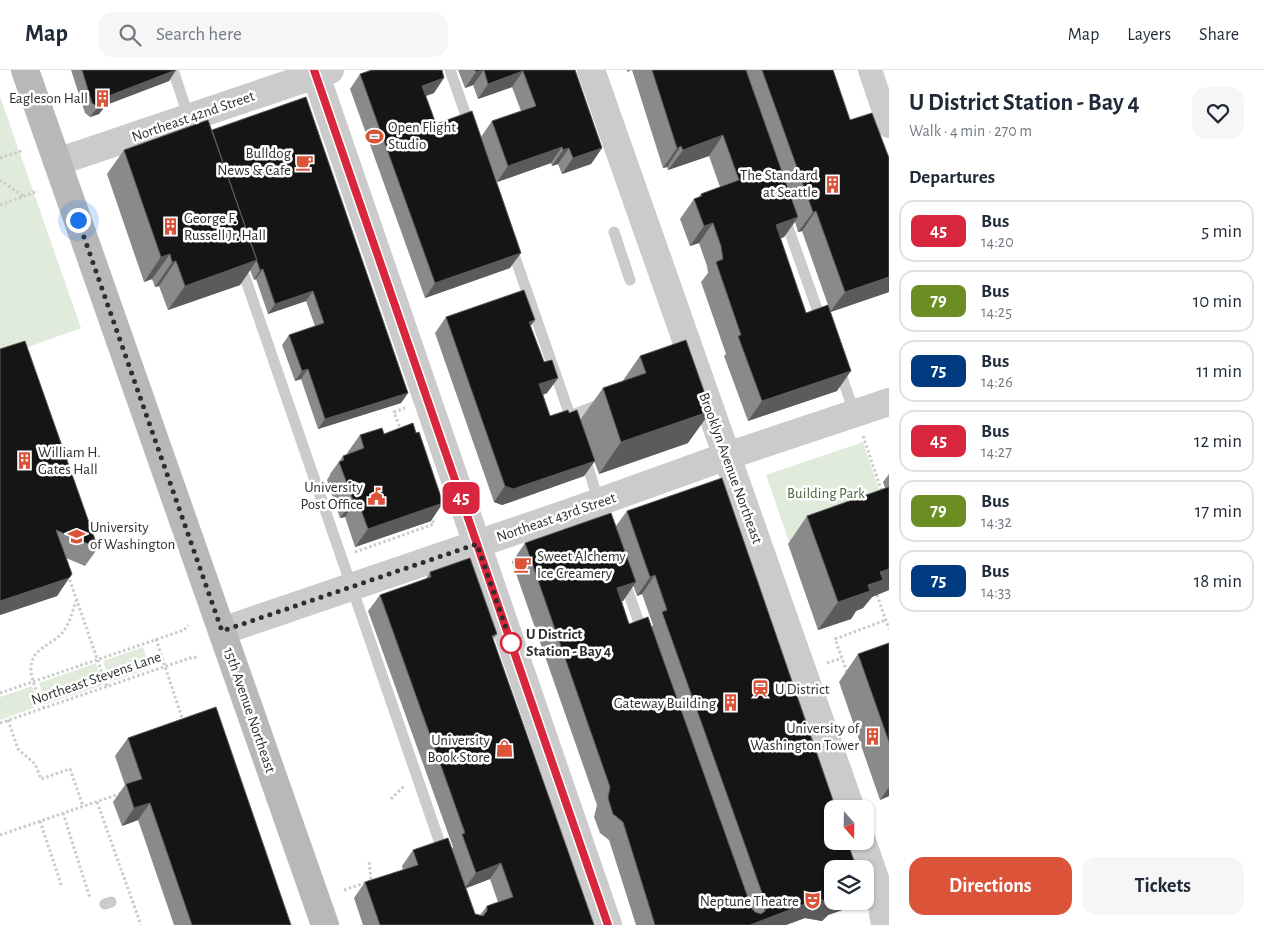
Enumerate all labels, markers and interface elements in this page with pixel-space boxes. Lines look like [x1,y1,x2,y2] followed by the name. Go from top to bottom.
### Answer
[98,12,448,57] search box
[116,21,144,49] icon: search
[25,22,68,46] text: Map
[156,25,242,44] text: Search here
[1068,26,1099,44] text: Map
[1127,26,1171,44] text: Layers
[1199,26,1239,44] text: Share
[1192,87,1244,139] button: heart
[92,88,112,108] building icon: Eagleson Hall
[130,88,257,144] street label: Northeast 42nd Street
[9,91,88,106] place label: Eagleson Hall
[909,91,1139,115] text: U District Station - Bay 4
[388,120,456,152] place label: Open Flight Studio
[909,123,1032,139] text: Walk · 4 min · 270 m
[364,126,384,146] sports icon: Open Flight Studio
[217,146,292,178] place label: Bulldog News & Cafe
[295,152,315,172] cafe icon: Bulldog News & Cafe
[740,168,818,200] place label: The Standard at Seattle
[909,168,995,187] text: Departures
[822,174,842,194] building icon: The Standard at Seattle
[66,208,91,233] your location
[184,211,266,243] place label: George F. Russell Jr. Hall
[981,212,1009,231] text: Bus
[160,217,180,237] building icon: George F. Russell Jr. Hall
[930,222,947,240] text: 45
[1201,222,1242,241] text: 5 min
[981,234,1014,250] text: 14:20
[981,282,1009,301] text: Bus
[930,292,947,310] text: 79
[1193,292,1242,311] text: 10 min
[981,304,1012,320] text: 14:25
[981,352,1009,371] text: Bus
[931,362,946,380] text: 75
[1196,362,1242,381] text: 11 min
[981,374,1013,390] text: 14:26
[696,391,765,546] street label: Brooklyn Avenue Northeast
[981,422,1009,441] text: Bus
[930,432,947,450] text: 45
[1194,432,1242,451] text: 12 min
[981,444,1012,460] text: 14:27
[38,445,101,477] place label: William H. Gates Hall
[14,451,34,471] building icon: William H. Gates Hall
[301,480,364,512] place label: University Post Office
[438,482,484,514] line badge: 45
[367,486,387,506] public building icon: University Post Office
[787,486,865,501] park label: Building Park
[453,489,469,507] text: 45
[495,490,618,545] street label: Northeast 43rd Street
[981,492,1009,511] text: Bus
[930,502,947,520] text: 79
[1195,502,1242,521] text: 17 min
[981,514,1012,530] text: 14:32
[90,520,175,552] place label: University of Washington
[66,526,86,546] school or university icon: University of Washington
[537,549,626,581] place label: Sweet Alchemy Ice Creamery
[513,555,533,575] cafe icon: Sweet Alchemy Ice Creamery
[981,562,1009,581] text: Bus
[931,572,946,590] text: 75
[1194,572,1242,591] text: 18 min
[981,584,1011,600] text: 14:33
[526,627,612,659] place label: U District Station - Bay 4
[500,632,522,654] marker: U District Station - Bay 4
[221,646,278,775] street label: 15th Avenue Northeast
[29,649,163,708] street label: Northeast Stevens Lane
[751,679,771,699] station icon: U District
[775,682,830,697] place label: U District
[720,693,740,713] building icon: Gateway Building
[614,696,717,711] place label: Gateway Building
[750,721,860,753] place label: University of Washington Tower
[863,727,883,747] building icon: University of Washington Tower
[427,733,491,765] place label: University Book Store
[494,739,514,759] shop icon: University Book Store
[824,800,874,850] north arrow
[824,800,874,910] map controls
[909,857,1072,915] button: Directions
[1082,857,1244,915] button: Tickets
[824,860,874,910] button: layers
[803,891,823,911] theatre icon: Neptune Theatre
[700,894,799,909] place label: Neptune Theatre

